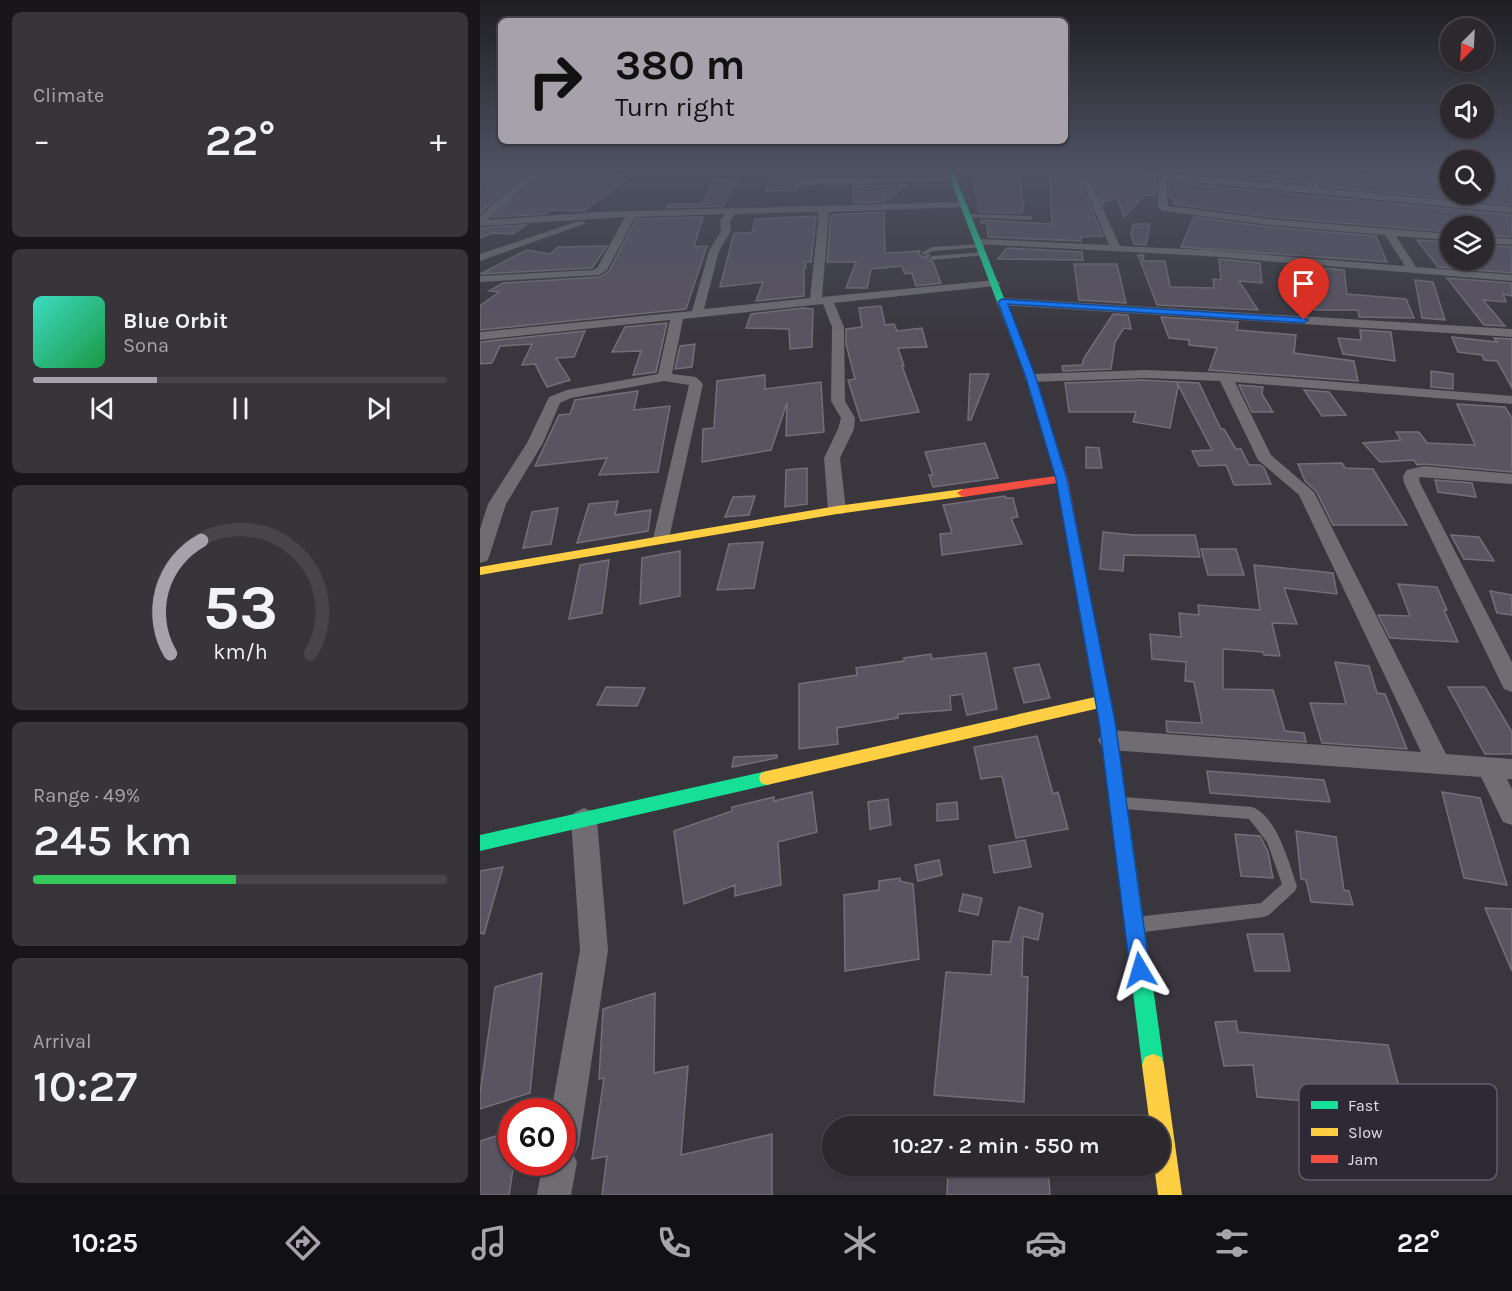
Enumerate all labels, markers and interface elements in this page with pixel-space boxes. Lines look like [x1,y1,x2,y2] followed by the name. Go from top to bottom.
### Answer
[1440,18,1494,72] north arrow
[1440,18,1494,270] map controls
[615,40,745,90] text: 380 m
[516,42,594,120] icon: right
[33,84,104,107] text: Climate
[1440,84,1494,138] button: sound
[615,91,735,123] text: Turn right
[205,114,275,166] text: 22°
[33,121,50,159] text: −
[430,121,447,159] text: +
[1440,150,1494,204] button: search
[1440,216,1494,270] button: layers
[1278,258,1329,320] pin
[1287,267,1320,300] icon: arrive
[123,308,228,334] text: Blue Orbit
[123,334,169,357] text: Sona
[86,392,119,425] icon: previous
[224,392,257,425] icon: pause
[362,392,395,425] icon: next
[202,572,278,645] text: 53
[213,640,267,665] text: km/h
[33,784,140,807] text: Range · 49%
[33,814,192,866] text: 245 km
[1108,938,1172,1002] position arrow
[33,1030,92,1053] text: Arrival
[33,1060,137,1112] text: 10:27
[1299,1084,1497,1180] legend
[1348,1096,1379,1115] text: Fast
[498,1098,576,1176] speed limit sign: 60
[1348,1123,1383,1142] text: Slow
[892,1133,1100,1159] text: 10:27 · 2 min · 550 m
[1348,1150,1378,1169] text: Jam
[282,1222,324,1264] icon: directions
[468,1222,510,1264] icon: music
[653,1222,695,1264] icon: phone
[839,1222,881,1264] icon: climate
[1025,1222,1067,1264] icon: car
[1211,1222,1253,1264] icon: filters
[72,1227,138,1259] text: 10:25
[1397,1227,1440,1259] text: 22°

